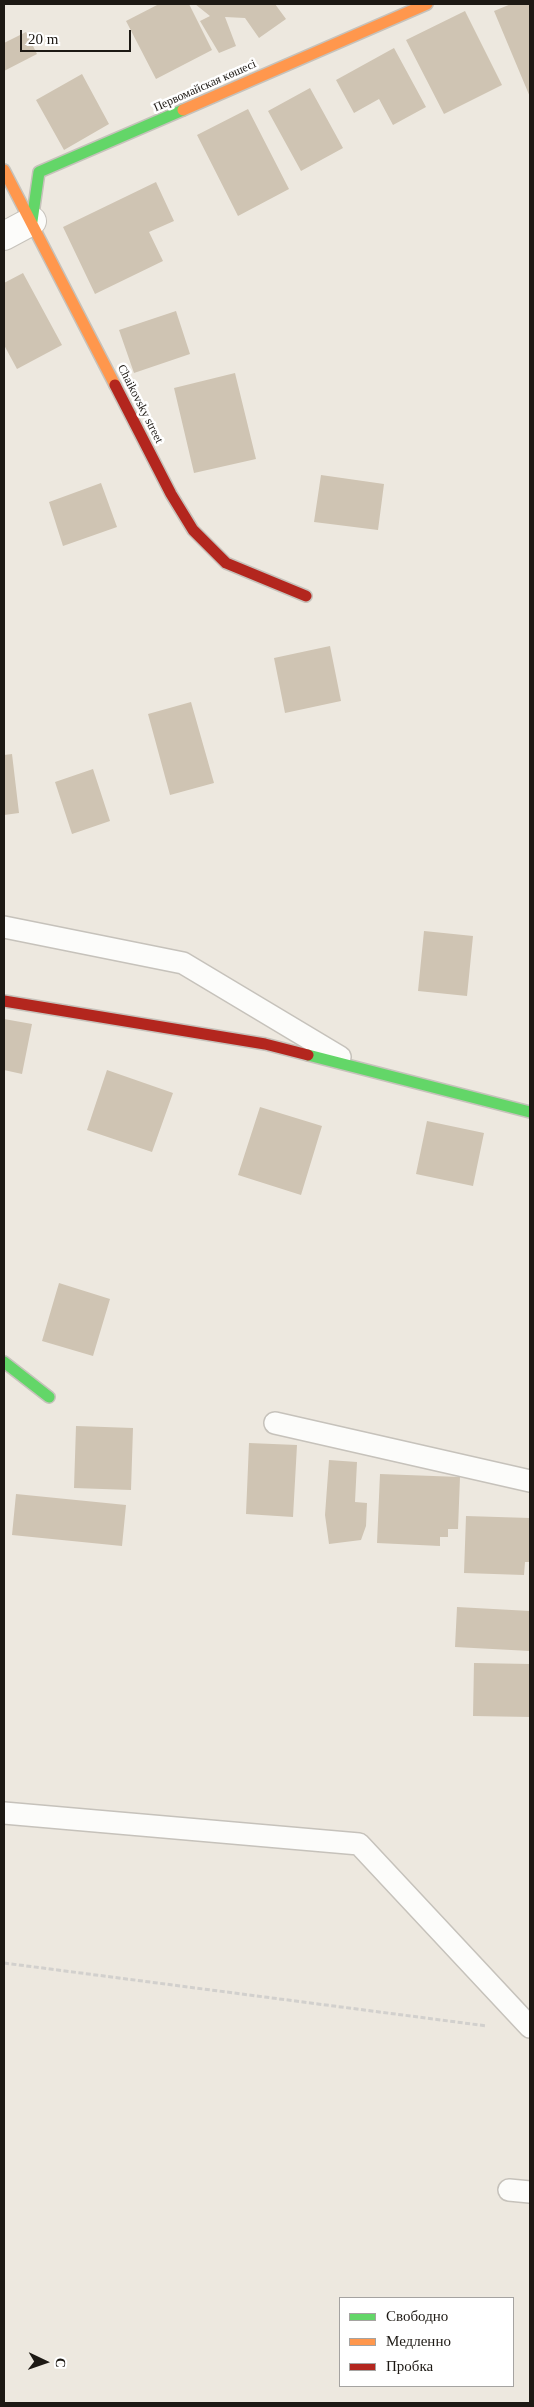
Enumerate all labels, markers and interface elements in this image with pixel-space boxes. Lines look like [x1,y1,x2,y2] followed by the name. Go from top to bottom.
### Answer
[22,20,134,52] scale bar
[28,31,58,47] text: 20 m
[151,57,259,115] street label: Первомайская көшесі
[114,362,166,446] street label: Chaikovsky street
[339,2297,514,2387] legend
[386,2308,448,2324] text: Свободно
[386,2333,451,2349] text: Медленно
[20,2337,70,2387] north arrow
[53,2357,68,2368] text: С
[386,2358,433,2374] text: Пробка

